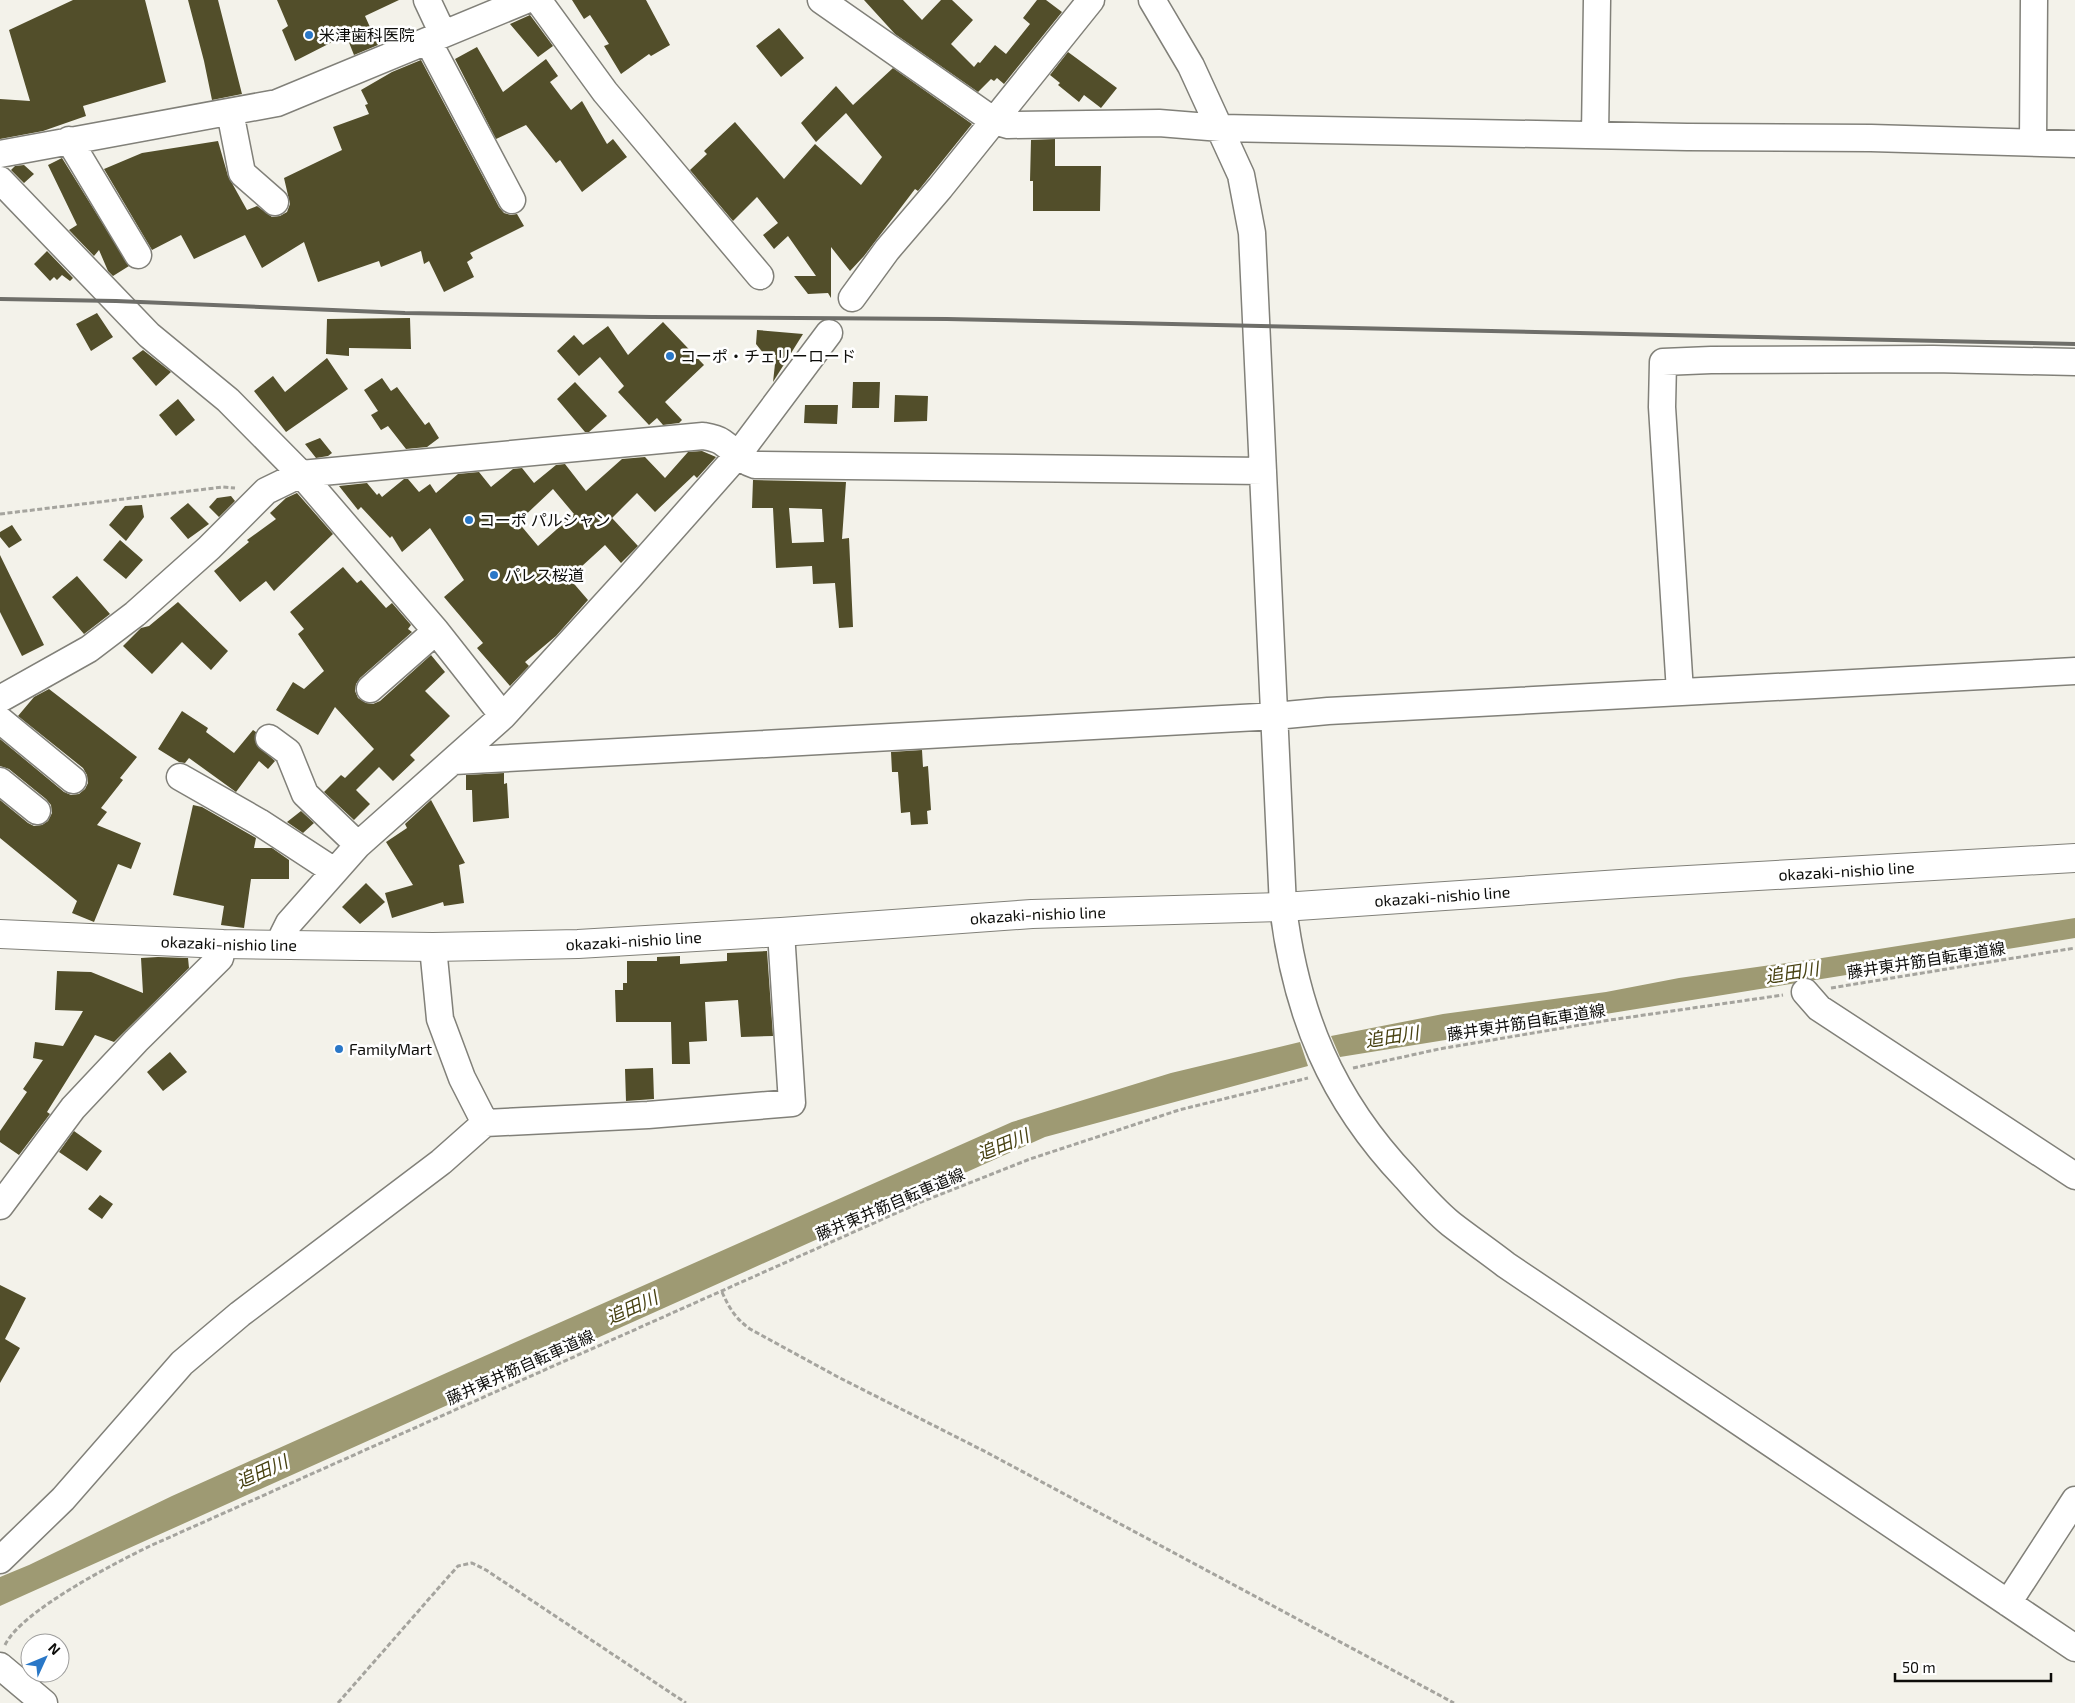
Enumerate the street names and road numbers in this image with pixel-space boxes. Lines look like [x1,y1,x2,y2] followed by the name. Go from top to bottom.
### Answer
[1778,857,1915,884] street label: okazaki-nishio line
[1374,882,1511,910] street label: okazaki-nishio line
[969,902,1106,927] street label: okazaki-nishio line
[565,927,702,953] street label: okazaki-nishio line
[160,931,297,954] street label: okazaki-nishio line
[1845,938,2006,981] street label: 藤井東井筋自転車道線
[1445,1000,1606,1043] street label: 藤井東井筋自転車道線
[812,1164,967,1244] street label: 藤井東井筋自転車道線
[443,1325,597,1408] street label: 藤井東井筋自転車道線

